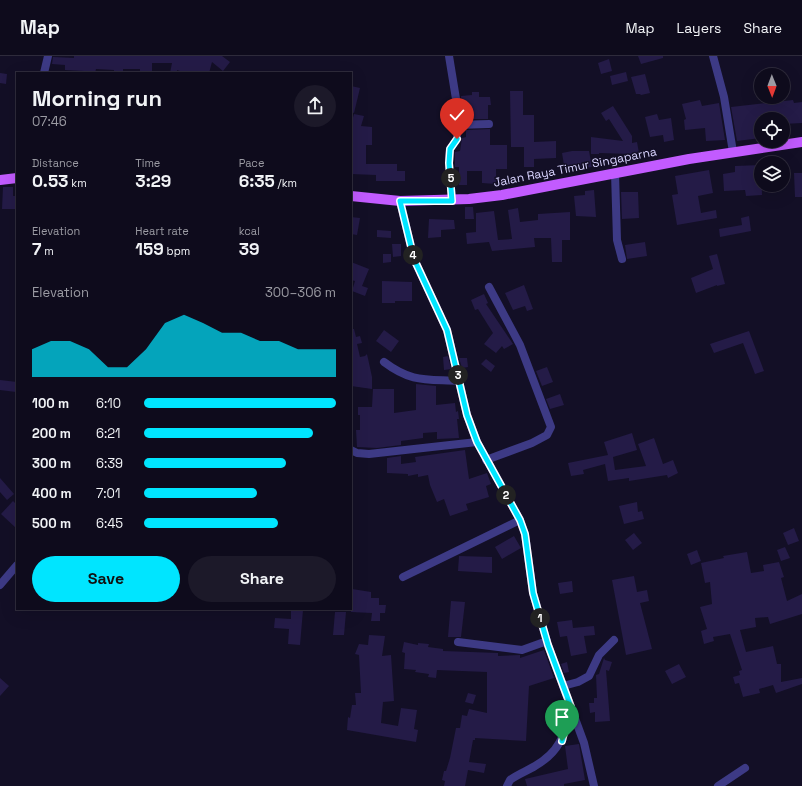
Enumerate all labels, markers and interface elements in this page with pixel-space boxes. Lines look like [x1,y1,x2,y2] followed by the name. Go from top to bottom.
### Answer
[20,15,60,40] text: Map
[625,19,655,37] text: Map
[677,19,721,37] text: Layers
[743,19,782,37] text: Share
[754,68,790,104] north arrow
[754,68,790,192] map controls
[32,84,162,112] text: Morning run
[294,85,336,127] button: share
[440,98,474,139] pin
[446,104,468,126] icon: check
[754,112,790,148] button: locate
[32,113,67,130] text: 07:46
[492,143,658,191] street label: Jalan Raya Timur Singaparna
[32,156,79,170] text: Distance
[135,156,160,170] text: Time
[239,156,264,170] text: Pace
[754,156,790,192] button: layers
[441,168,461,188] pin: 5
[32,170,68,192] text: 0.53
[135,170,171,192] text: 3:29
[239,170,275,192] text: 6:35
[448,171,454,185] text: 5
[68,176,87,190] text: km
[275,176,297,190] text: /km
[32,224,80,238] text: Elevation
[135,224,189,238] text: Heart rate
[239,224,260,238] text: kcal
[32,238,41,260] text: 7
[135,238,164,260] text: 159
[239,238,260,260] text: 39
[41,244,54,258] text: m
[164,244,190,258] text: bpm
[403,245,423,265] pin: 4
[410,248,417,262] text: 4
[32,284,89,301] text: Elevation
[265,284,336,301] text: 300–306 m
[448,365,468,385] pin: 3
[455,368,461,382] text: 3
[32,395,69,412] text: 100 m
[96,395,121,412] text: 6:10
[32,425,71,442] text: 200 m
[96,425,121,442] text: 6:21
[32,455,71,472] text: 300 m
[96,455,123,472] text: 6:39
[32,485,72,502] text: 400 m
[96,485,120,502] text: 7:01
[496,485,516,505] pin: 2
[503,488,509,502] text: 2
[32,515,71,532] text: 500 m
[96,515,123,532] text: 6:45
[32,556,180,602] button: Save
[188,556,336,602] button: Share
[530,608,550,628] pin: 1
[538,611,542,625] text: 1
[545,700,579,741] pin
[551,706,573,728] icon: arrive

